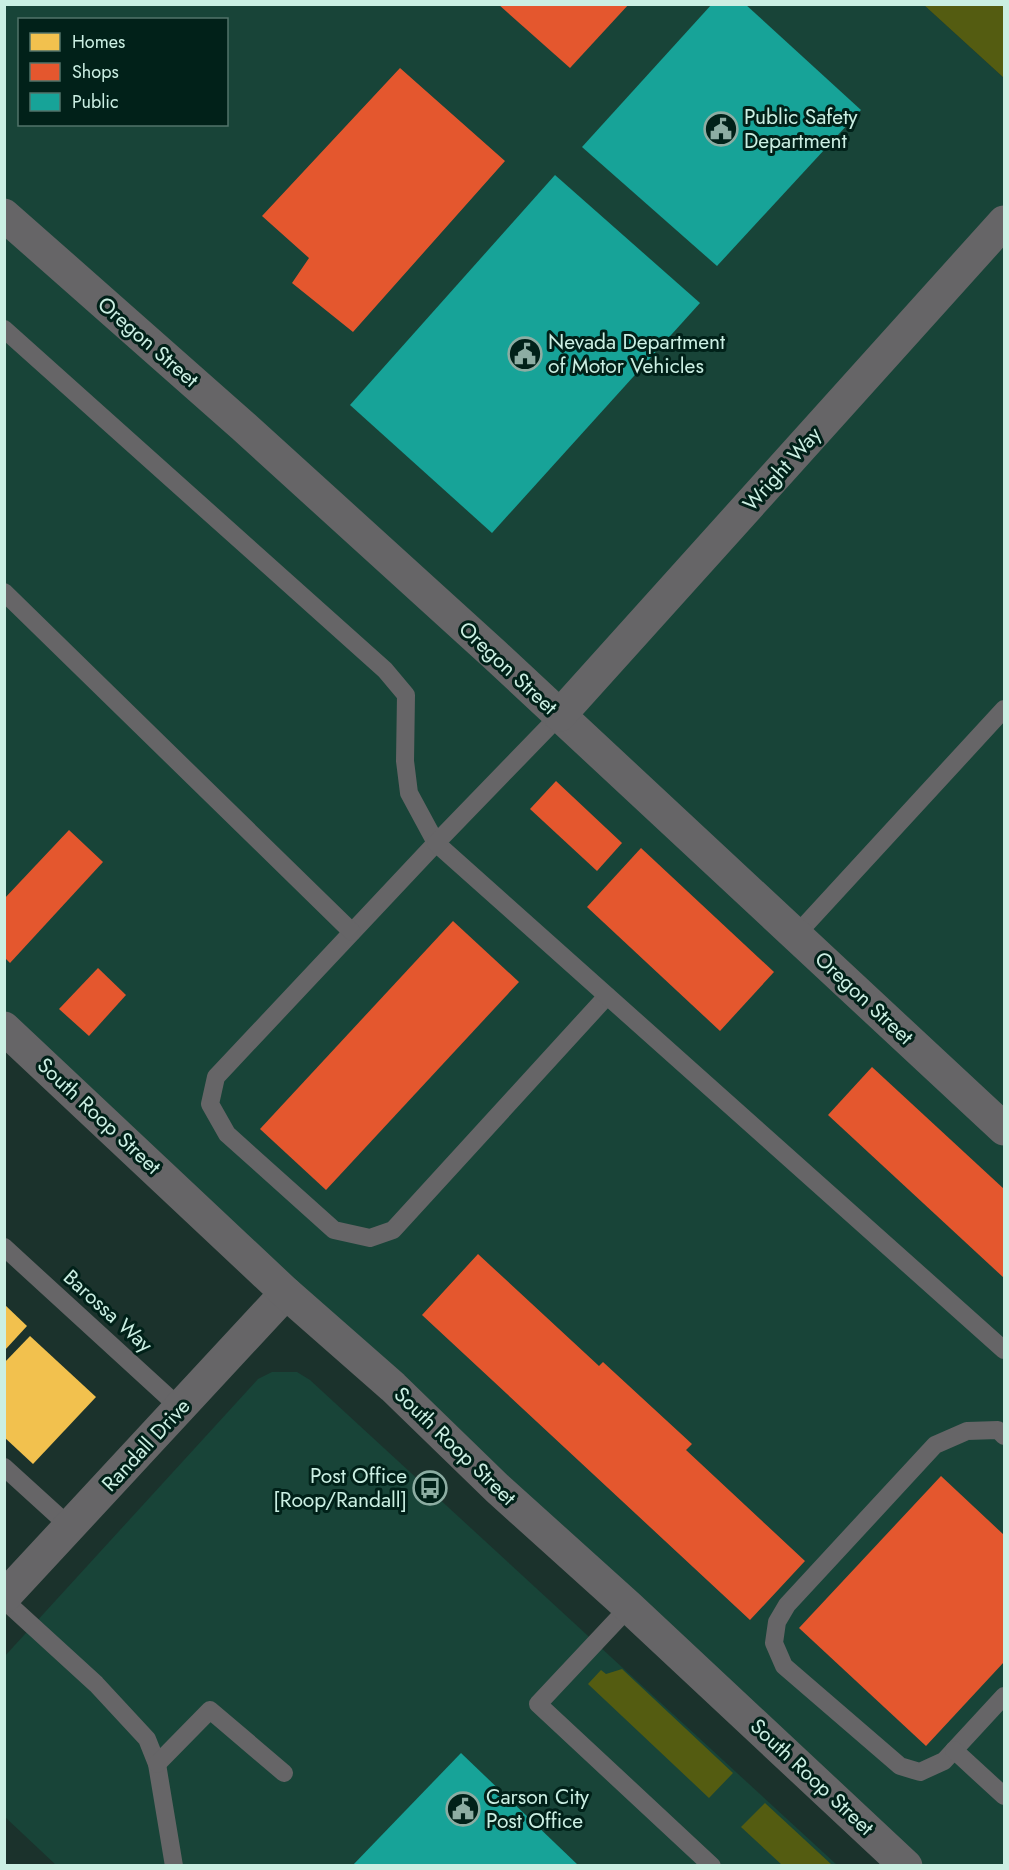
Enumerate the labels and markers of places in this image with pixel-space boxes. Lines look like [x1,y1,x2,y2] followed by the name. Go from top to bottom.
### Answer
[744,102,858,156] place label: Public Safety Department
[703,111,739,147] public building icon: Public Safety Department
[548,327,725,381] place label: Nevada Department of Motor Vehicles
[507,336,543,372] public building icon: Nevada Department of Motor Vehicles
[273,1461,407,1515] place label: Post Office [Roop/Randall]
[412,1470,448,1506] bus stop icon: Post Office [Roop/Randall]
[486,1782,590,1836] place label: Carson City Post Office
[445,1791,481,1827] public building icon: Carson City Post Office

